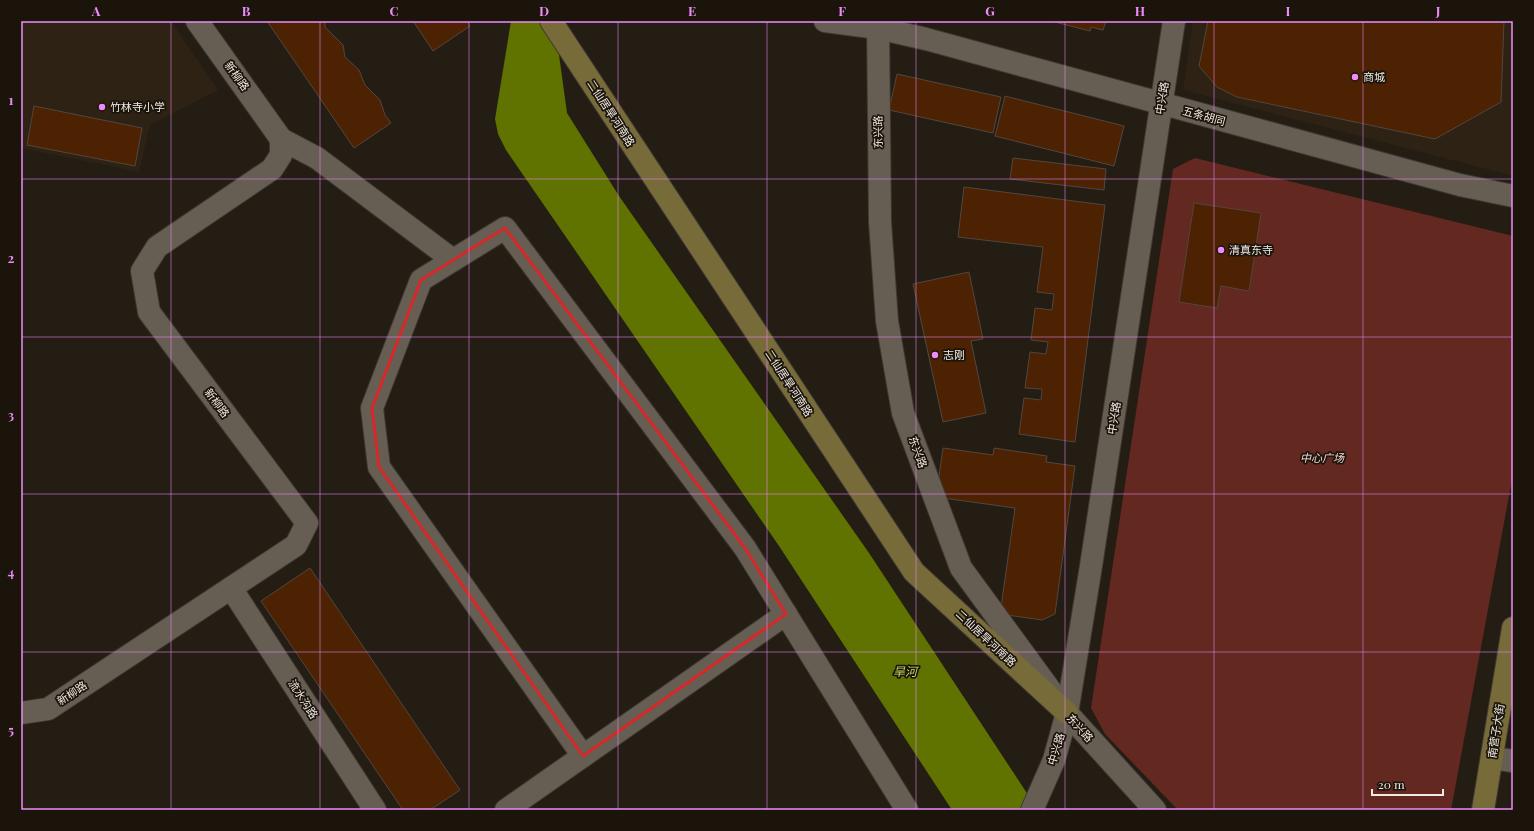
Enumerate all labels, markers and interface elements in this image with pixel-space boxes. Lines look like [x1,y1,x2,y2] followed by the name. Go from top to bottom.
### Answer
[91,2,101,19] text: A
[242,2,251,19] text: B
[389,2,399,19] text: C
[539,2,549,19] text: D
[688,2,696,19] text: E
[838,2,846,19] text: F
[985,2,995,19] text: G
[1135,2,1145,19] text: H
[1286,2,1291,19] text: I
[1435,2,1441,19] text: J
[222,58,253,93] street label: 新柳路
[1363,69,1385,84] place label: 商城
[1350,72,1360,82] marker: 商城
[584,76,639,149] street label: 二仙居旱河南路
[1152,80,1171,115] street label: 中兴路
[9,91,14,108] text: 1
[110,99,165,114] place label: 竹林寺小学
[97,102,107,112] marker: 竹林寺小学
[1181,103,1227,128] street label: 五条胡同
[870,115,885,149] street label: 东兴路
[1229,242,1273,257] place label: 清真东寺
[1216,245,1226,255] marker: 清真东寺
[8,249,15,266] text: 2
[762,346,817,419] street label: 二仙居旱河南路
[943,347,965,362] place label: 志刚
[930,350,940,360] marker: 志刚
[201,385,233,420] street label: 新柳路
[1104,400,1123,435] street label: 中兴路
[8,406,14,423] text: 3
[906,434,931,470] street label: 东兴路
[1300,450,1345,465] park label: 中心广场
[8,563,15,580] text: 4
[953,606,1020,669] street label: 二仙居旱河南路
[893,663,919,679] water label: 旱河
[285,676,322,721] street label: 流水沟路
[54,677,90,708] street label: 新柳路
[1484,703,1507,759] street label: 南营子大街
[1064,710,1097,745] street label: 东兴路
[8,721,14,738] text: 5
[1044,731,1068,767] street label: 中兴路
[1372,771,1443,797] scale bar
[1378,776,1405,792] text: 20 m

